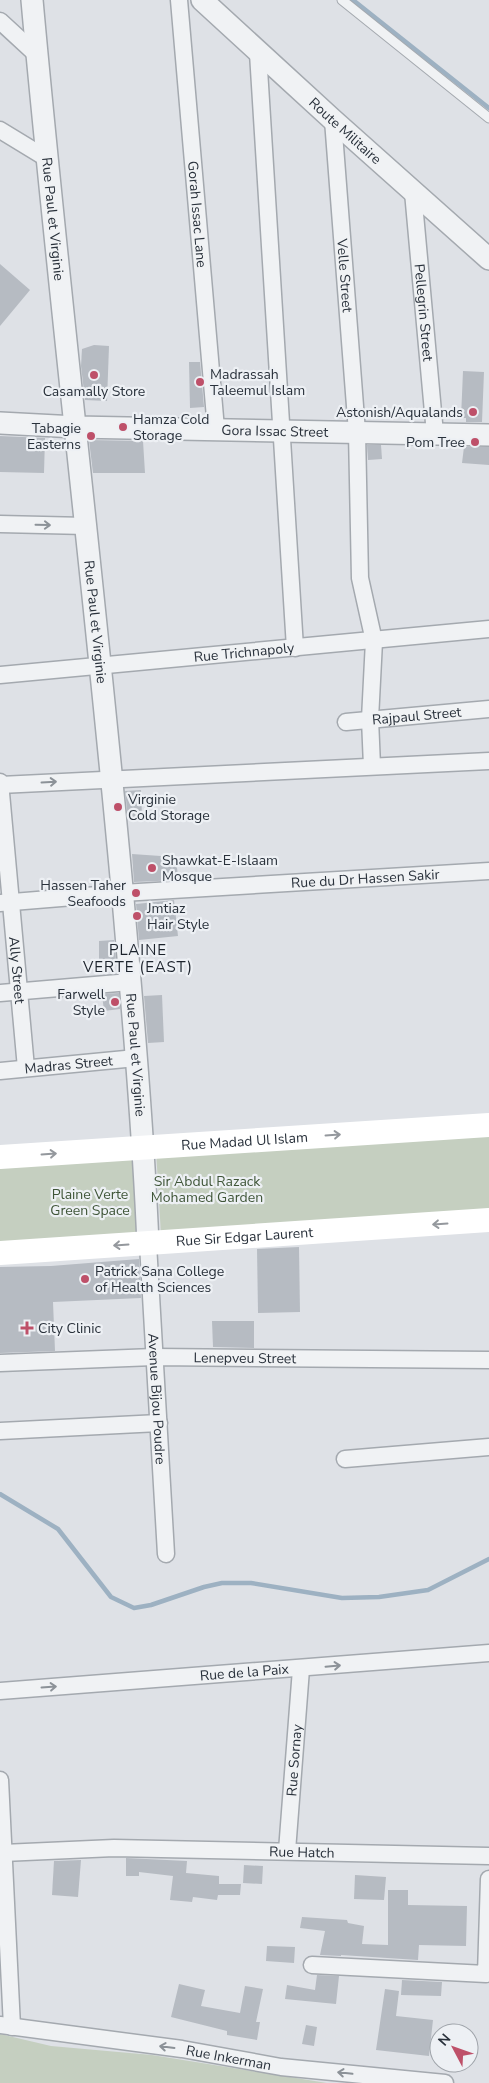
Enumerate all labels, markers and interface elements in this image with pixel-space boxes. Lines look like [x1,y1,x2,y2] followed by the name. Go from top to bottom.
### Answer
[305,93,386,168] street label: Route Militaire
[38,156,69,282] street label: Rue Paul et Virginie
[183,160,212,268] street label: Gorah Issac Lane
[333,237,357,313] street label: Velle Street
[410,263,438,362] street label: Pellegrin Street
[210,365,305,400] place label: Madrassah Taleemul Islam
[88,369,100,381] marker: Casamally Store
[194,376,206,388] marker: Madrassah Taleemul Islam
[43,382,145,401] place label: Casamally Store
[336,403,463,422] place label: Astonish/Aqualands
[467,406,479,418] marker: Astonish/Aqualands
[133,410,209,445] place label: Hamza Cold Storage
[27,419,81,454] place label: Tabagie Easterns
[221,420,329,441] street label: Gora Issac Street
[117,421,129,433] marker: Hamza Cold Storage
[85,430,97,442] marker: Tabagie Easterns
[406,433,465,452] place label: Pom Tree
[469,436,481,448] marker: Pom Tree
[34,520,51,530] one-way arrow
[80,559,112,684] street label: Rue Paul et Virginie
[193,638,296,666] street label: Rue Trichnapoly
[371,702,462,729] street label: Rajpaul Street
[40,777,56,787] one-way arrow
[127,790,210,825] place label: Virginie Cold Storage
[112,801,124,813] marker: Virginie Cold Storage
[162,851,278,886] place label: Shawkat-E-Islaam Mosque
[146,862,158,874] marker: Shawkat-E-Islaam Mosque
[290,864,440,892] street label: Rue du Dr Hassen Sakir
[40,876,126,911] place label: Hassen Taher Seafoods
[130,887,142,899] marker: Hassen Taher Seafoods
[146,899,209,934] place label: Jmtiaz Hair Style
[131,910,143,922] marker: Jmtiaz Hair Style
[5,936,30,1005] street label: Ally Street
[82,940,193,977] district label: PLAINE VERTE (EAST)
[57,985,106,1020] place label: Farwell Style
[122,992,150,1117] street label: Rue Paul et Virginie
[109,996,121,1008] marker: Farwell Style
[24,1051,114,1078] street label: Madras Street
[181,1127,308,1155] street label: Rue Madad Ul Islam
[325,1130,341,1139] one-way arrow
[40,1149,56,1158] one-way arrow
[151,1172,263,1207] park label: Sir Abdul Razack Mohamed Garden
[50,1185,130,1220] park label: Plaine Verte Green Space
[433,1219,449,1228] one-way arrow
[175,1222,314,1251] street label: Rue Sir Edgar Laurent
[113,1241,129,1250] one-way arrow
[95,1262,224,1297] place label: Patrick Sana College of Health Sciences
[79,1273,91,1285] marker: Patrick Sana College of Health Sciences
[38,1319,101,1338] place label: City Clinic
[20,1321,34,1335] marker: City Clinic
[144,1333,170,1465] street label: Avenue Bijou Poudre
[193,1348,296,1368] street label: Lenepveu Street
[199,1659,290,1685] street label: Rue de la Paix
[325,1661,341,1671] one-way arrow
[40,1682,56,1692] one-way arrow
[282,1723,306,1797] street label: Rue Sornay
[269,1842,335,1862] street label: Rue Hatch
[429,2023,479,2073] north arrow
[434,2030,455,2050] text: N
[184,2040,273,2075] street label: Rue Inkerman
[159,2042,175,2052] one-way arrow
[337,2068,353,2078] one-way arrow

